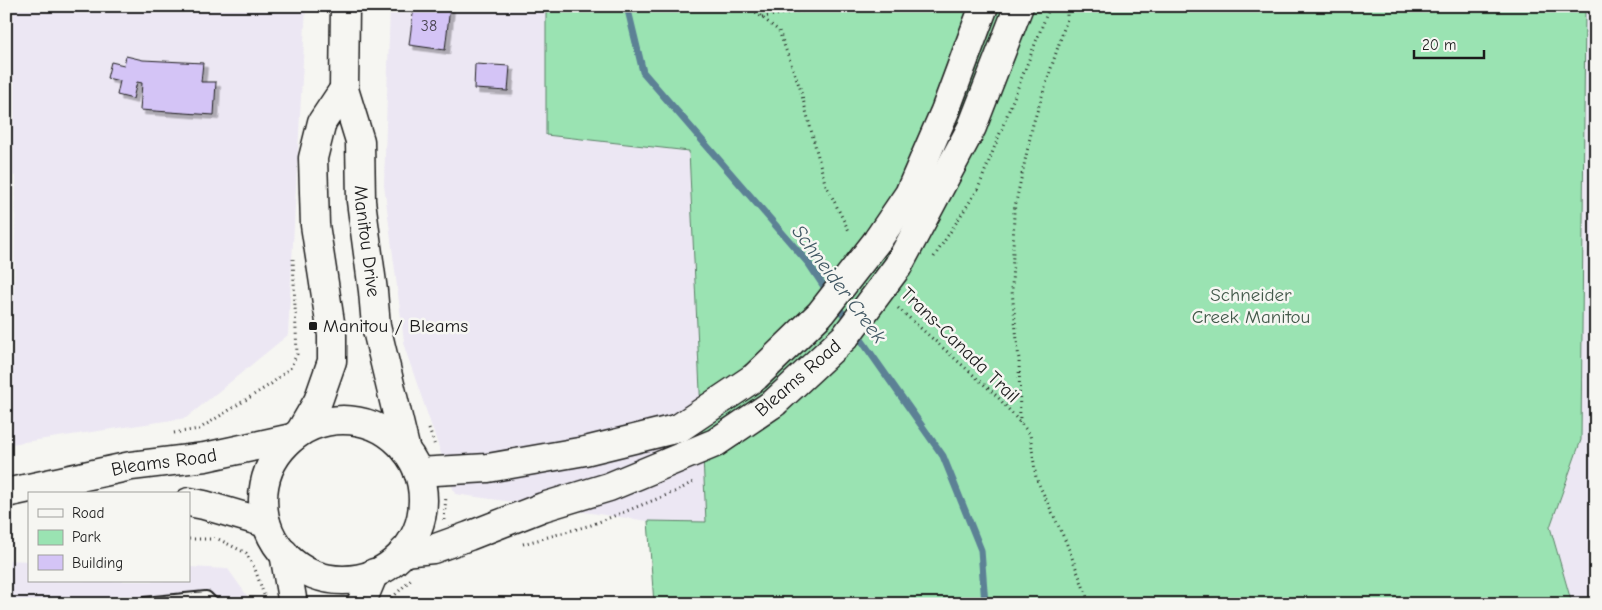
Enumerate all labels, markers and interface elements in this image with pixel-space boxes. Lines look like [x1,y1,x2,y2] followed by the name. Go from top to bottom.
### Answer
[421,17,437,35] house number: 38
[1414,28,1484,60] scale bar
[1422,36,1456,54] text: 20 m
[350,185,384,298] street label: Manitou Drive
[787,220,891,348] water label: Schneider Creek
[896,283,1024,407] street label: Trans-Canada Trail
[1192,284,1310,328] park label: Schneider Creek Manitou
[323,315,468,337] place label: Manitou / Bleams
[307,320,319,332] marker: Manitou / Bleams
[751,335,845,421] street label: Bleams Road
[109,444,219,481] street label: Bleams Road
[28,492,190,582] legend
[72,504,104,522] text: Road
[72,528,101,546] text: Park
[72,554,123,572] text: Building

